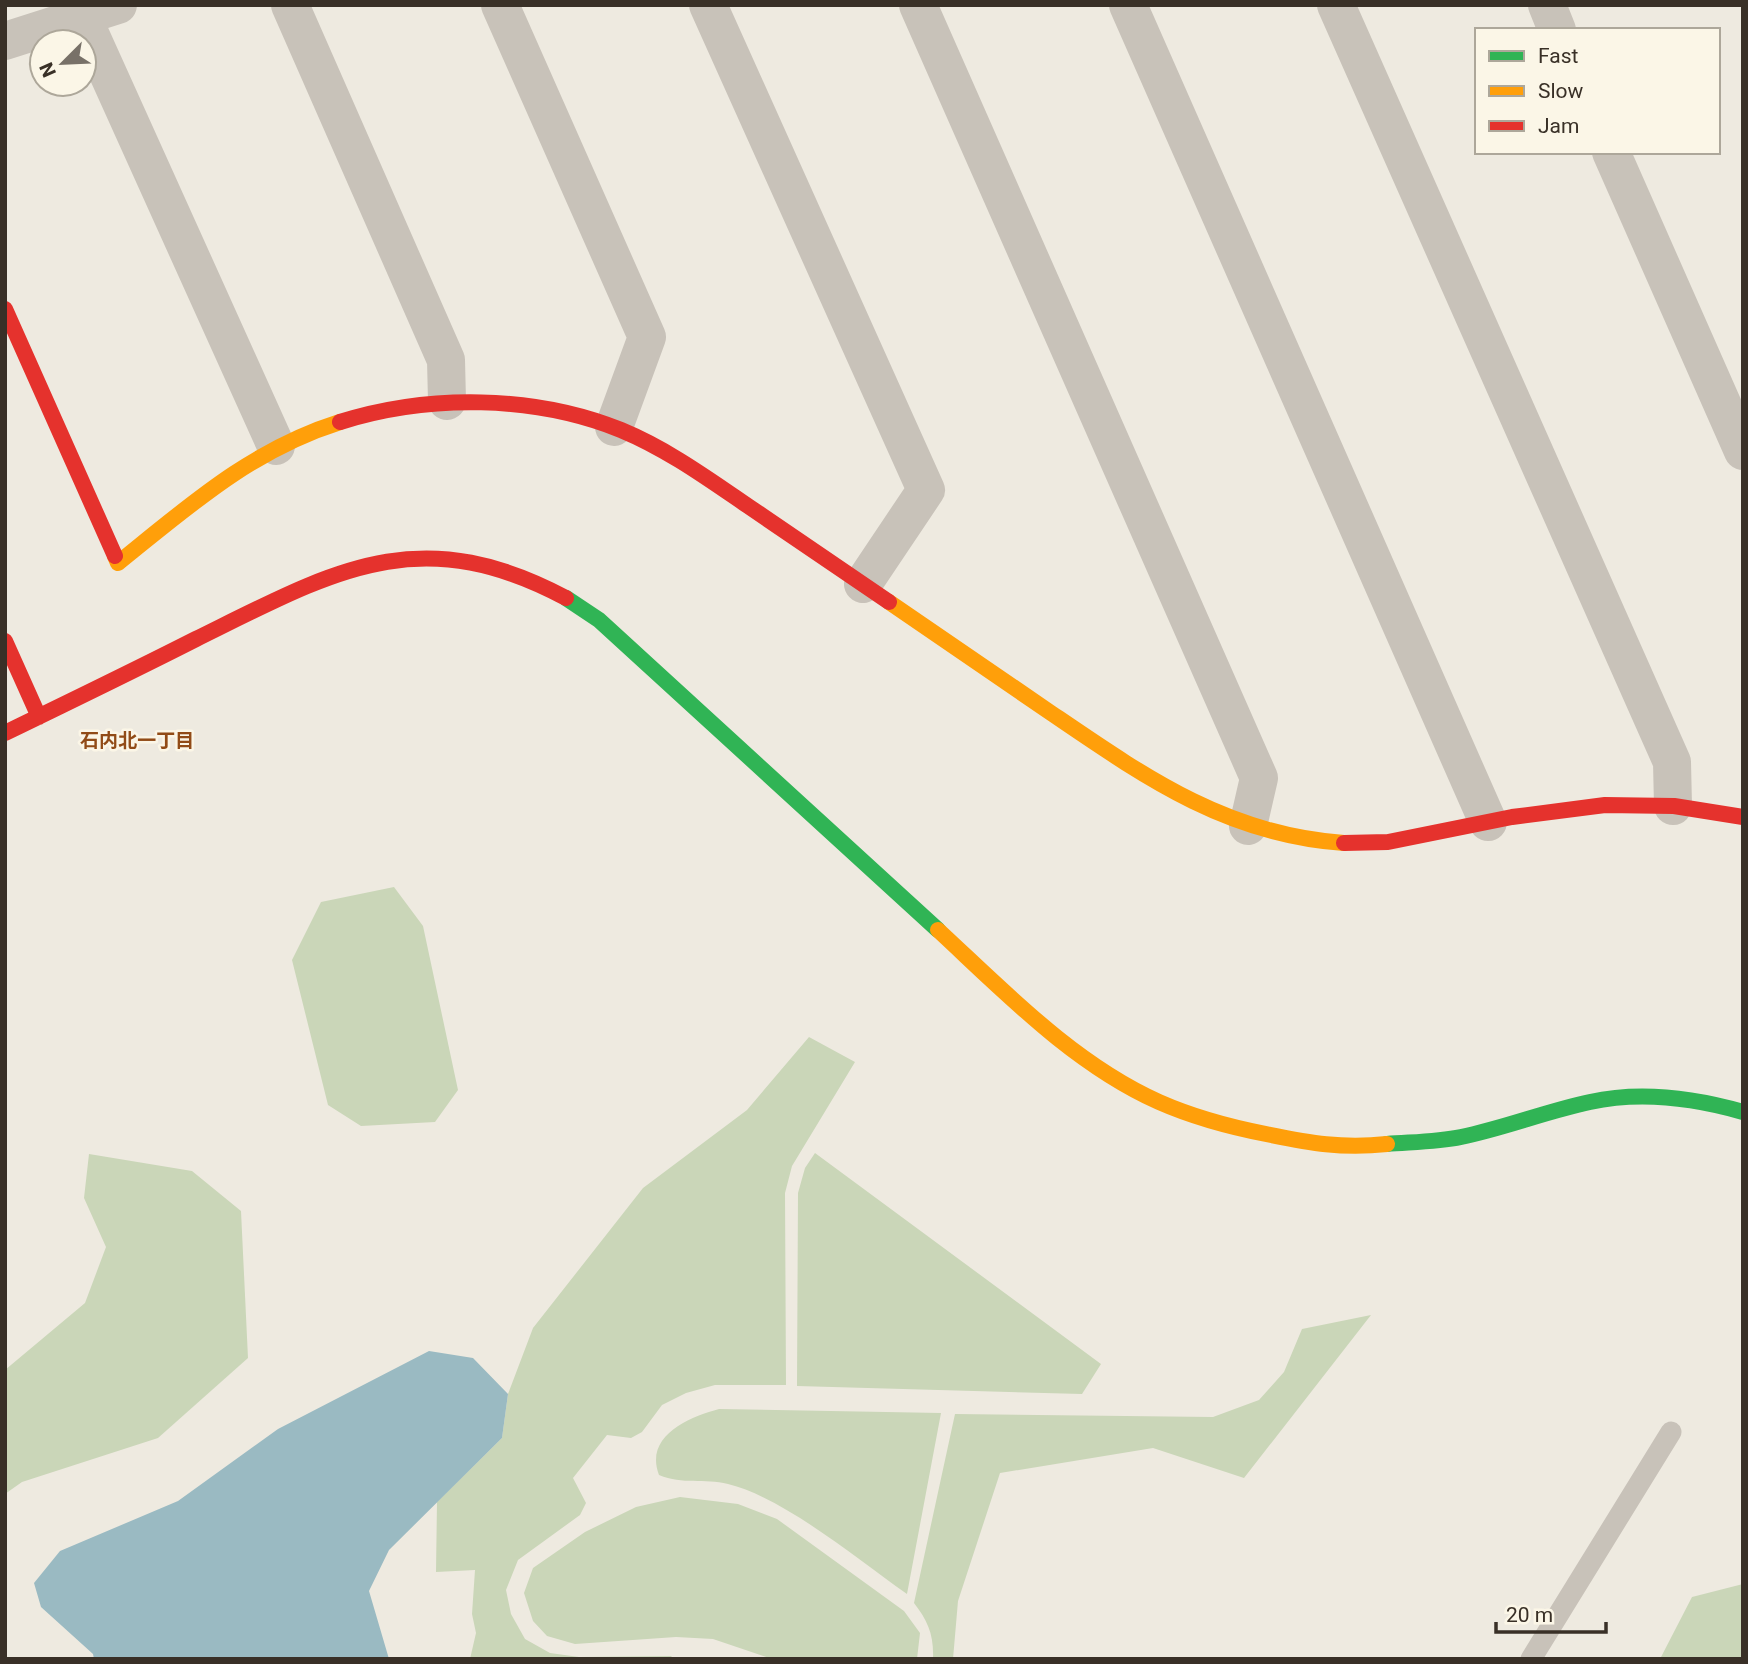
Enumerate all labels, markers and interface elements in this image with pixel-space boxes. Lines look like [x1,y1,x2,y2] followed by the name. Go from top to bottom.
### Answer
[28,28,98,98] north arrow
[1475,28,1720,154] legend
[1538,44,1579,68] text: Fast
[35,59,61,81] text: N
[1538,79,1584,103] text: Slow
[1538,114,1579,138] text: Jam
[80,729,194,752] district label: 石内北一丁目
[1496,1590,1606,1634] scale bar
[1506,1603,1553,1627] text: 20 m

